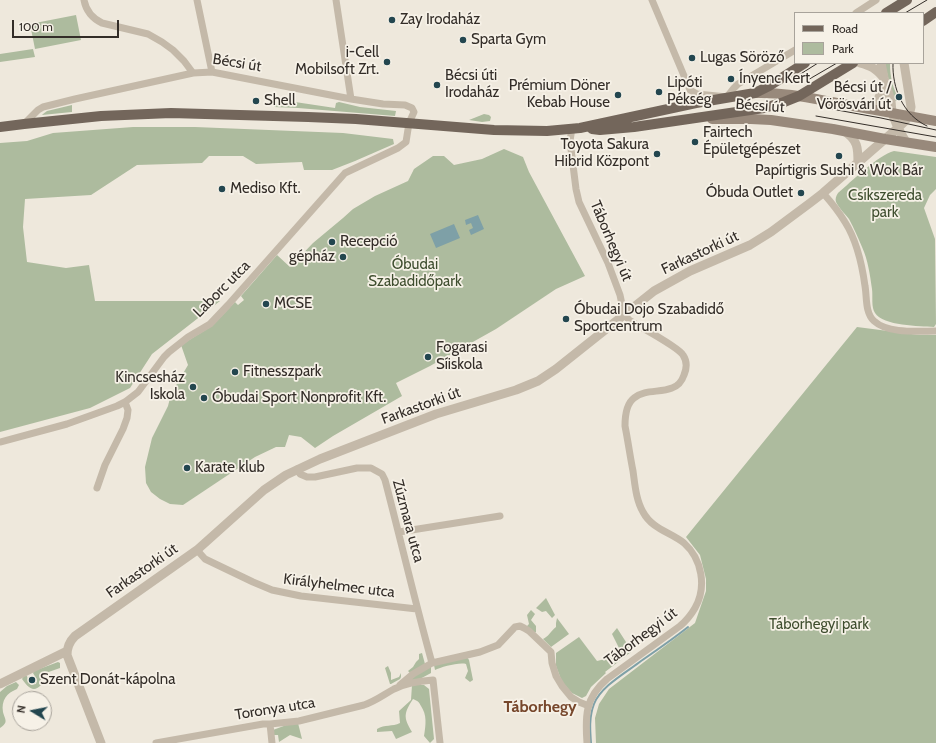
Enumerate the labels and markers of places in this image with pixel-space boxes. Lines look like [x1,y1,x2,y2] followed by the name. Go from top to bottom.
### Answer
[400,11,480,29] place label: Zay Irodaház
[387,15,397,25] marker: Zay Irodaház
[471,31,546,49] place label: Sparta Gym
[458,35,468,45] marker: Sparta Gym
[295,44,379,79] place label: i-Cell Mobilsoft Zrt.
[700,49,784,67] place label: Lugas Söröző
[687,53,697,63] marker: Lugas Söröző
[382,57,392,67] marker: i-Cell Mobilsoft Zrt.
[445,67,499,102] place label: Bécsi úti Irodaház
[739,70,810,88] place label: Ínyenc Kert
[667,74,711,109] place label: Lipóti Pékség
[726,74,736,84] marker: Ínyenc Kert
[509,77,610,112] place label: Prémium Döner Kebab House
[817,79,891,114] place label: Bécsi út / Vörösvári út
[432,80,442,90] marker: Bécsi úti Irodaház
[654,87,664,97] marker: Lipóti Pékség
[613,90,623,100] marker: Prémium Döner Kebab House
[264,92,296,110] place label: Shell
[894,92,904,102] marker: Bécsi út / Vörösvári út
[251,96,261,106] marker: Shell
[703,124,801,159] place label: Fairtech Épületgépészet
[554,136,649,171] place label: Toyota Sakura Hibrid Központ
[690,137,700,147] marker: Fairtech Épületgépészet
[652,149,662,159] marker: Toyota Sakura Hibrid Központ
[834,151,844,161] marker: Papírtigris Sushi & Wok Bár
[755,162,923,180] place label: Papírtigris Sushi & Wok Bár
[230,180,300,198] place label: Mediso Kft.
[217,184,227,194] marker: Mediso Kft.
[706,184,793,202] place label: Óbuda Outlet
[796,188,806,198] marker: Óbuda Outlet
[340,233,397,251] place label: Recepció
[327,237,337,247] marker: Recepció
[289,248,335,266] place label: gépház
[338,252,348,262] marker: gépház
[274,295,312,313] place label: MCSE
[261,299,271,309] marker: MCSE
[574,301,724,336] place label: Óbudai Dojo Szabadidő Sportcentrum
[561,314,571,324] marker: Óbudai Dojo Szabadidő Sportcentrum
[436,339,487,374] place label: Fogarasi Síiskola
[423,352,433,362] marker: Fogarasi Síiskola
[243,363,322,381] place label: Fitnesszpark
[230,367,240,377] marker: Fitnesszpark
[115,369,185,404] place label: Kincsesház Iskola
[188,382,198,392] marker: Kincsesház Iskola
[212,389,386,407] place label: Óbudai Sport Nonprofit Kft.
[199,393,209,403] marker: Óbudai Sport Nonprofit Kft.
[195,459,265,477] place label: Karate klub
[182,463,192,473] marker: Karate klub
[40,671,175,689] place label: Szent Donát-kápolna
[27,675,37,685] marker: Szent Donát-kápolna

